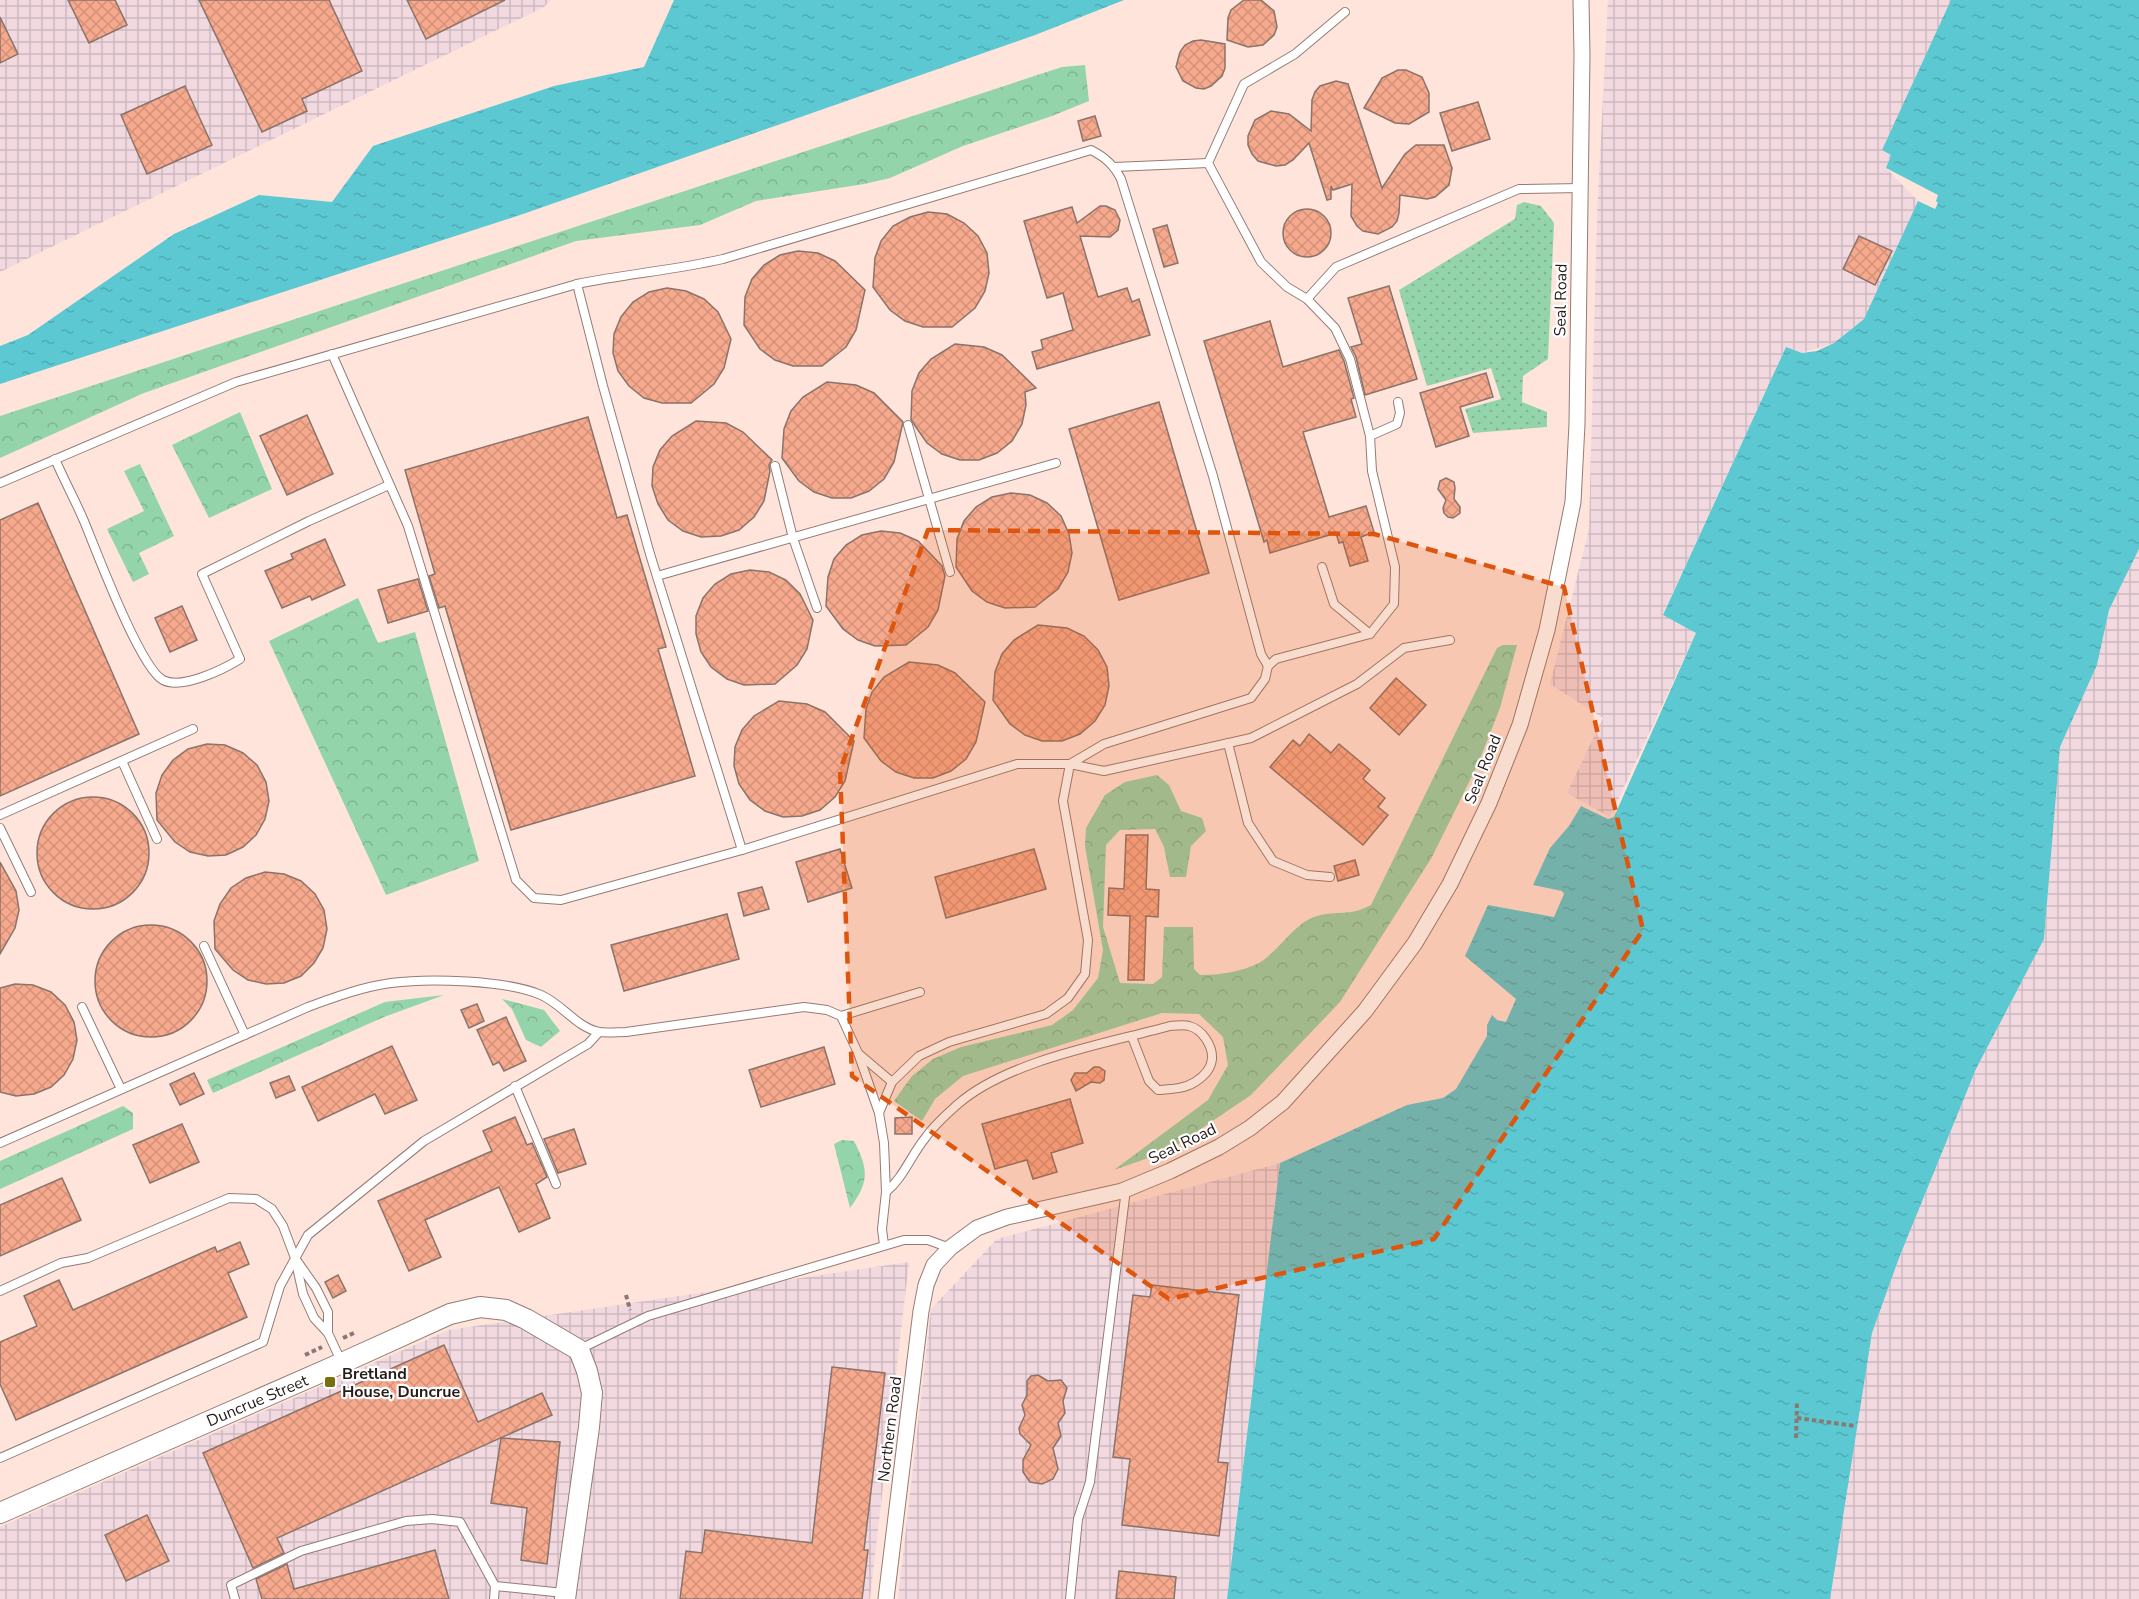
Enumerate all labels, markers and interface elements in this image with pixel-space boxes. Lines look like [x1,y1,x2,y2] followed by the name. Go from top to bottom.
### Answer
[1549,263,1573,337] street label: Seal Road
[1459,731,1507,807] street label: Seal Road
[1145,1118,1220,1170] street label: Seal Road
[342,1363,461,1403] place label: Bretland House, Duncrue
[203,1369,312,1432] street label: Duncrue Street
[323,1375,337,1389] marker: Bretland House, Duncrue
[873,1375,907,1483] street label: Northern Road

